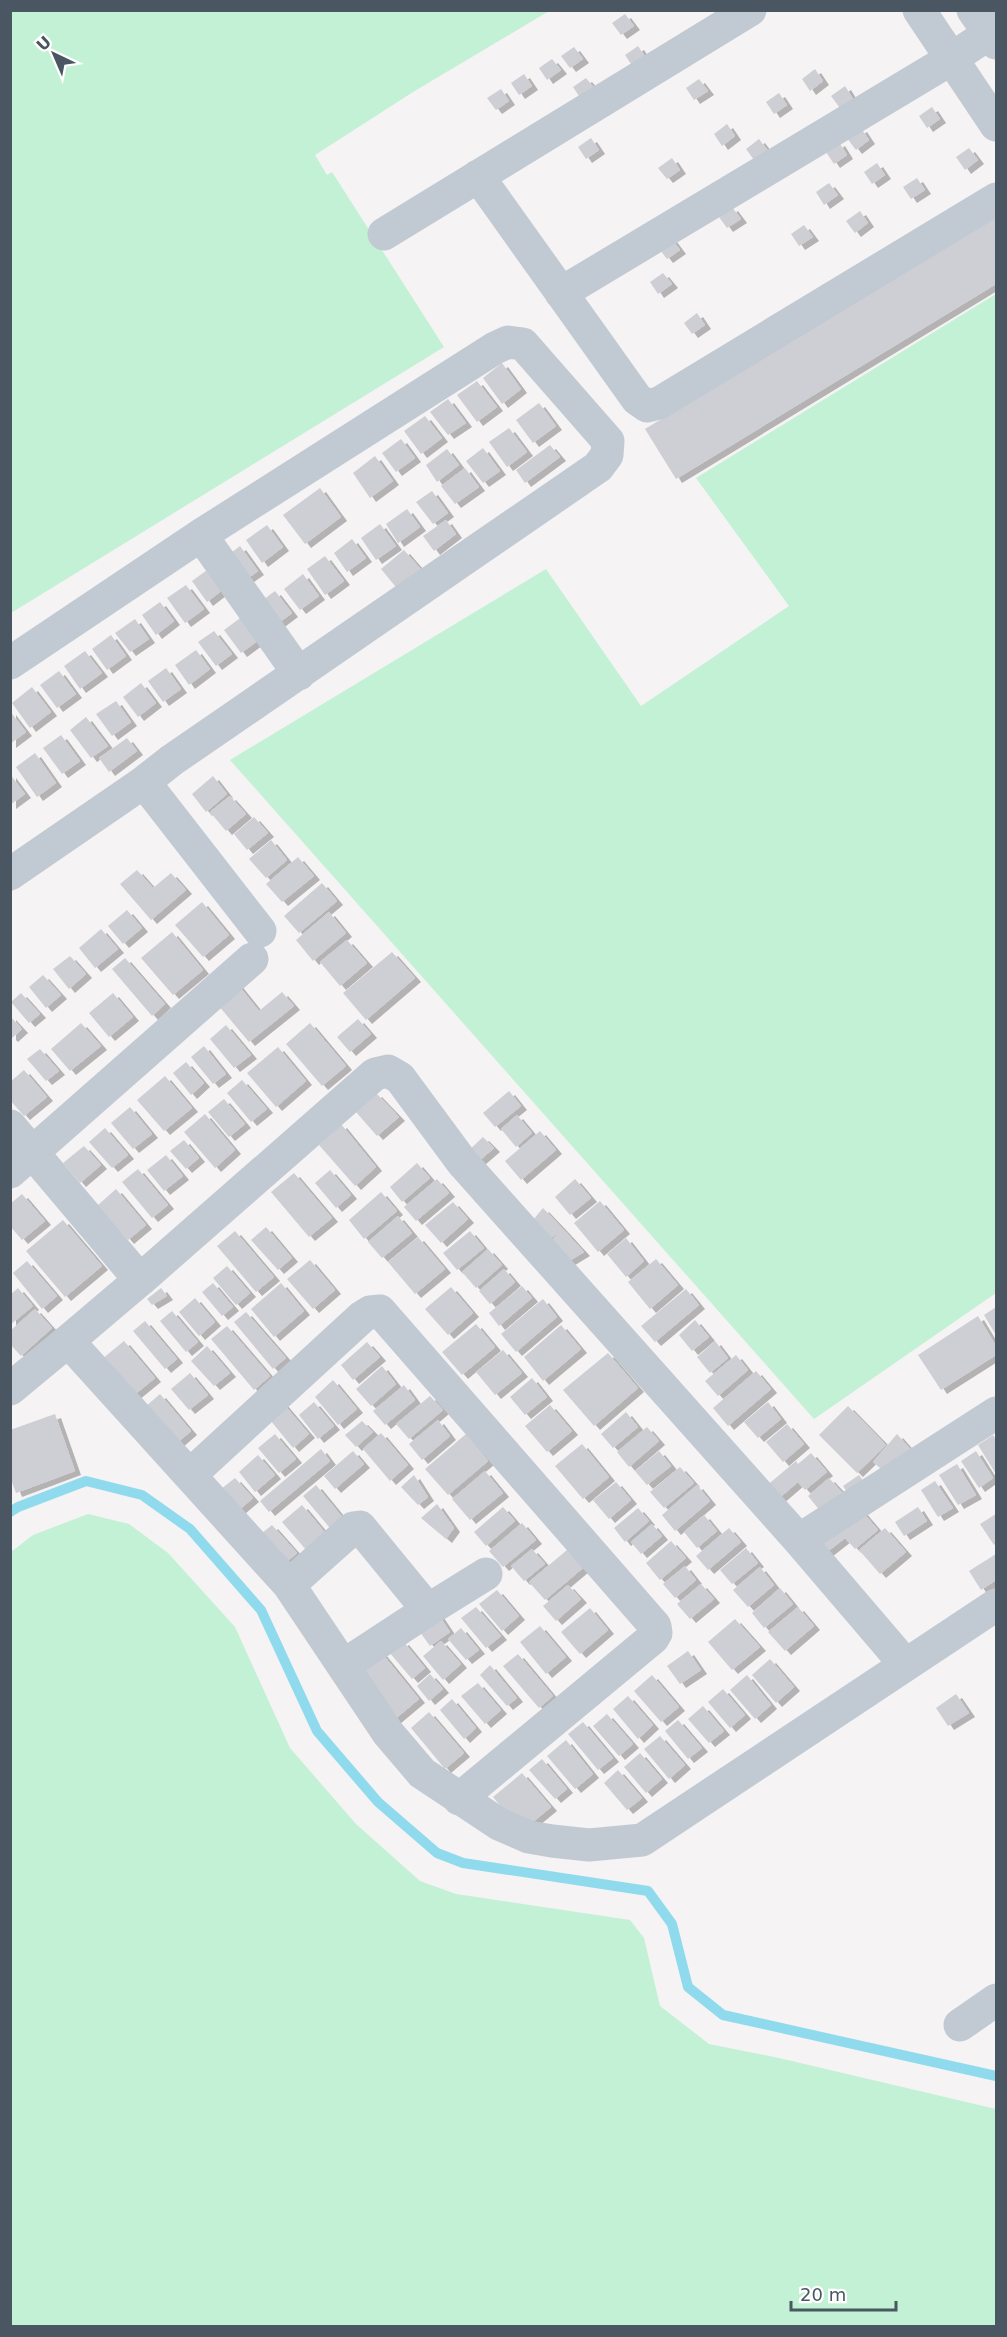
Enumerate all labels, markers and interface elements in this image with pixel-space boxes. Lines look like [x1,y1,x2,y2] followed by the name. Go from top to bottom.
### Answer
[24,24,84,84] north arrow
[33,32,55,55] text: U
[791,2274,896,2312] scale bar
[800,2284,846,2305] text: 20 m

